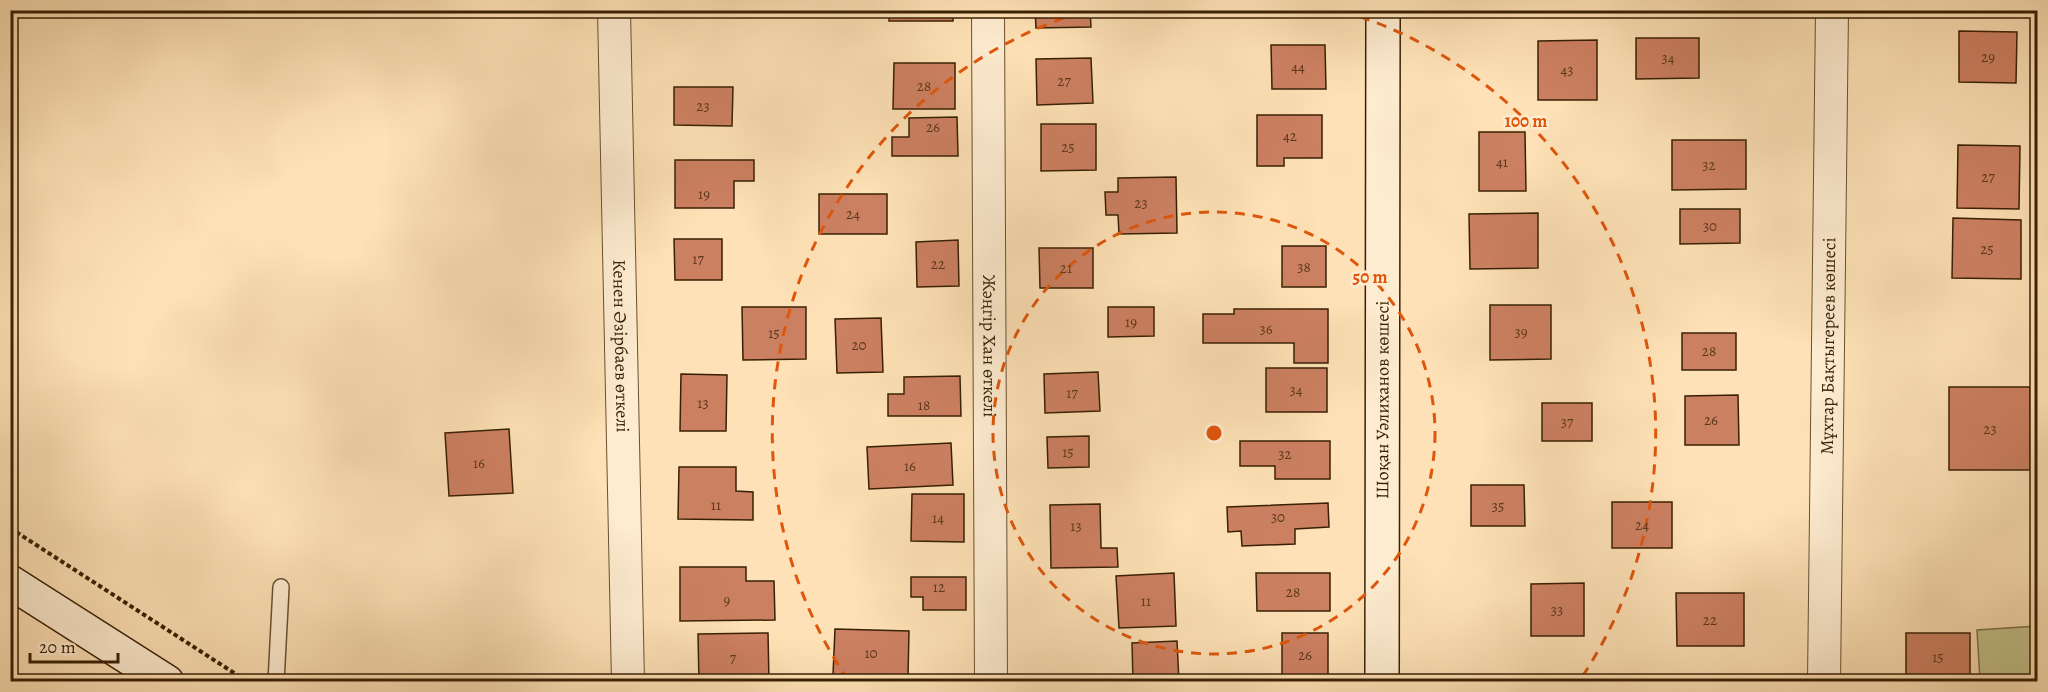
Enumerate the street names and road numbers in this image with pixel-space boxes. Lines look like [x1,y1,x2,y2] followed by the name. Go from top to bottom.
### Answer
[1815,237,1841,455] street label: Мұхтар Бақтыгереев көшесі
[607,259,635,433] street label: Кенен Әзірбаев өткелі
[977,275,1002,417] street label: Жәңгір Хан өткелі
[1370,301,1395,499] street label: Шоқан Уәлиханов көшесі

